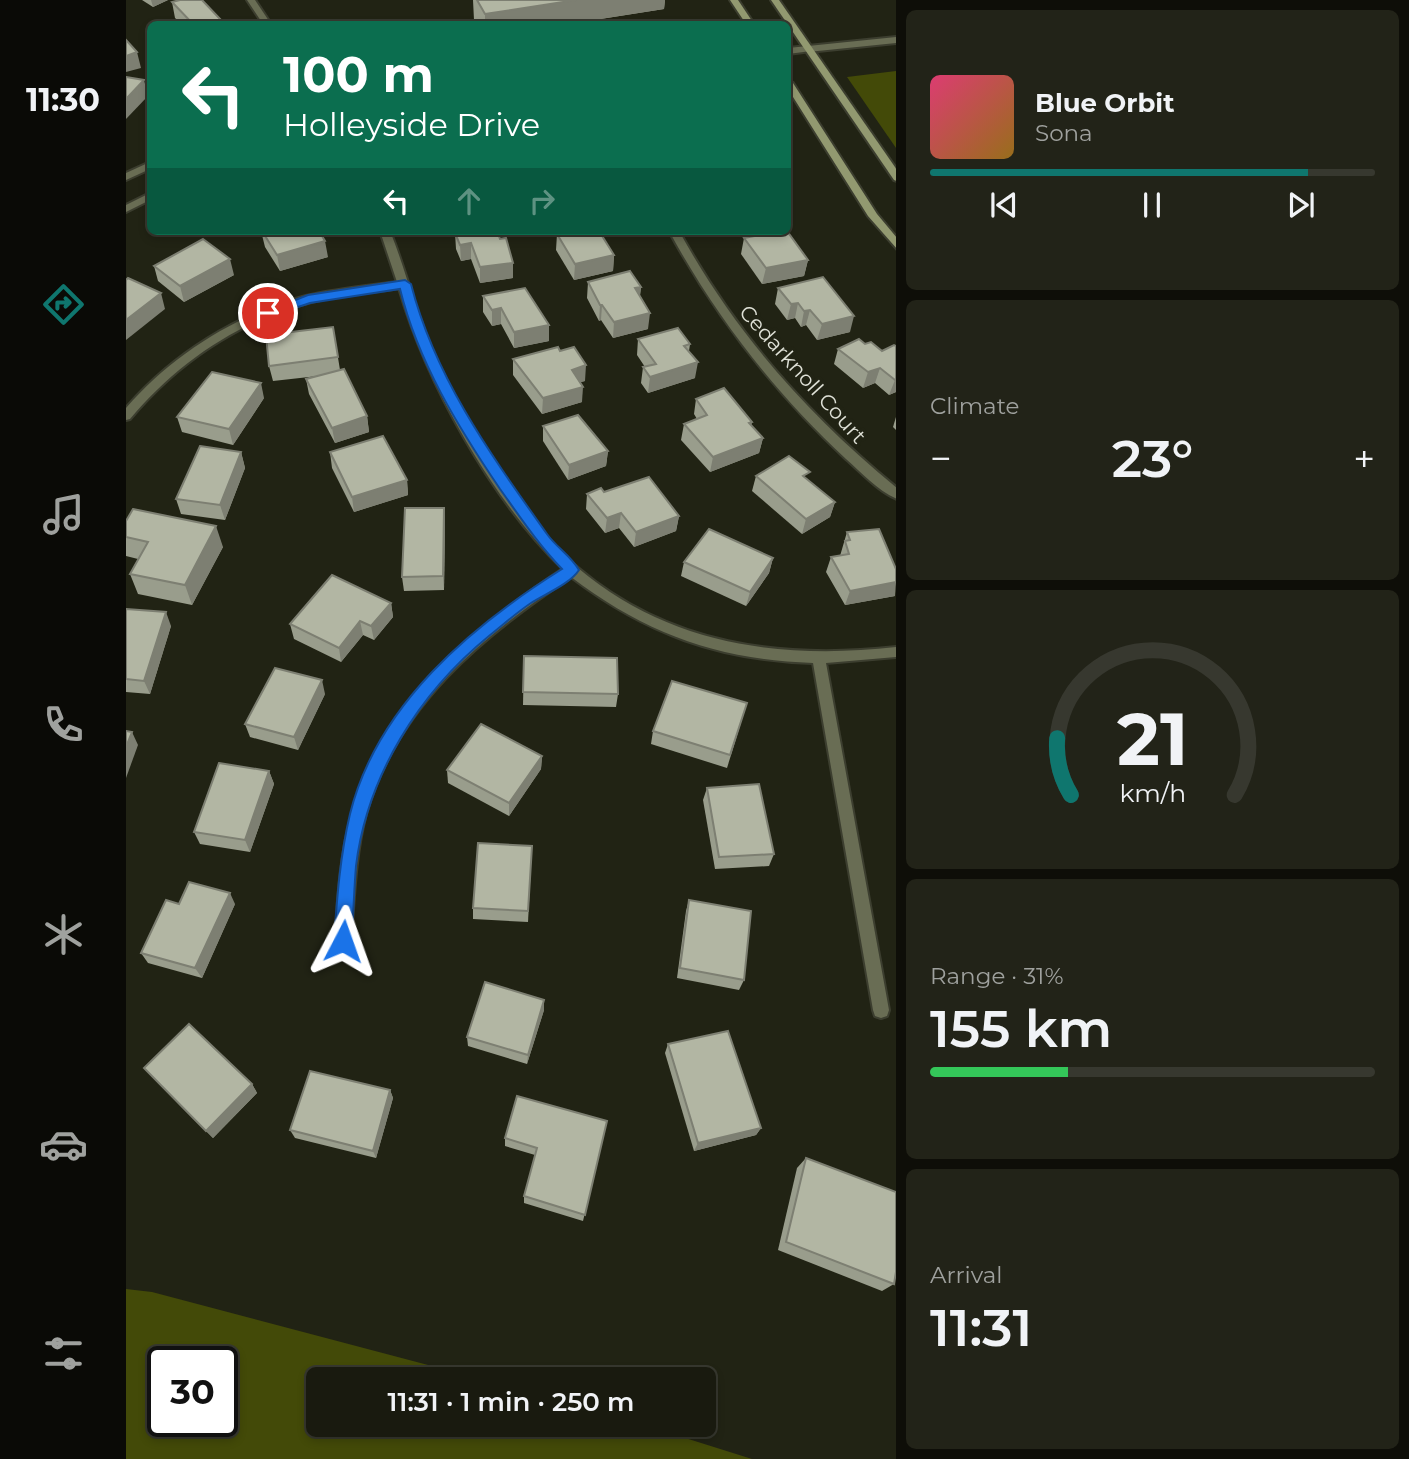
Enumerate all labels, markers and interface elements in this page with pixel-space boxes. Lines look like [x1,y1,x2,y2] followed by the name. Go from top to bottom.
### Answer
[283,45,434,104] text: 100 m
[168,49,259,140] icon: left
[26,80,100,119] text: 11:30
[1035,87,1174,119] text: Blue Orbit
[283,105,540,144] text: Holleyside Drive
[1035,119,1093,147] text: Sona
[377,182,415,220] icon: left
[450,182,488,220] icon: ahead
[523,182,561,220] icon: right
[985,186,1023,224] icon: previous
[1133,186,1171,224] icon: pause
[1282,186,1320,224] icon: next
[39,280,88,329] icon: directions
[238,283,298,343] pin
[249,294,287,332] icon: arrive
[734,300,872,448] street label: Cedarknoll Court
[930,392,1019,420] text: Climate
[1112,427,1193,490] text: 23°
[930,435,952,482] text: −
[1353,435,1375,482] text: +
[39,490,88,539] icon: music
[1117,696,1188,784] text: 21
[39,700,88,749] icon: phone
[1119,778,1186,808] text: km/h
[306,904,380,978] position arrow
[39,910,88,959] icon: climate
[930,962,1063,990] text: Range · 31%
[930,997,1112,1060] text: 155 km
[39,1120,88,1169] icon: car
[930,1261,1003,1289] text: Arrival
[930,1296,1032,1359] text: 11:31
[39,1329,88,1378] icon: filters
[147,1346,238,1437] speed limit sign: 30
[388,1386,634,1418] text: 11:31 · 1 min · 250 m

